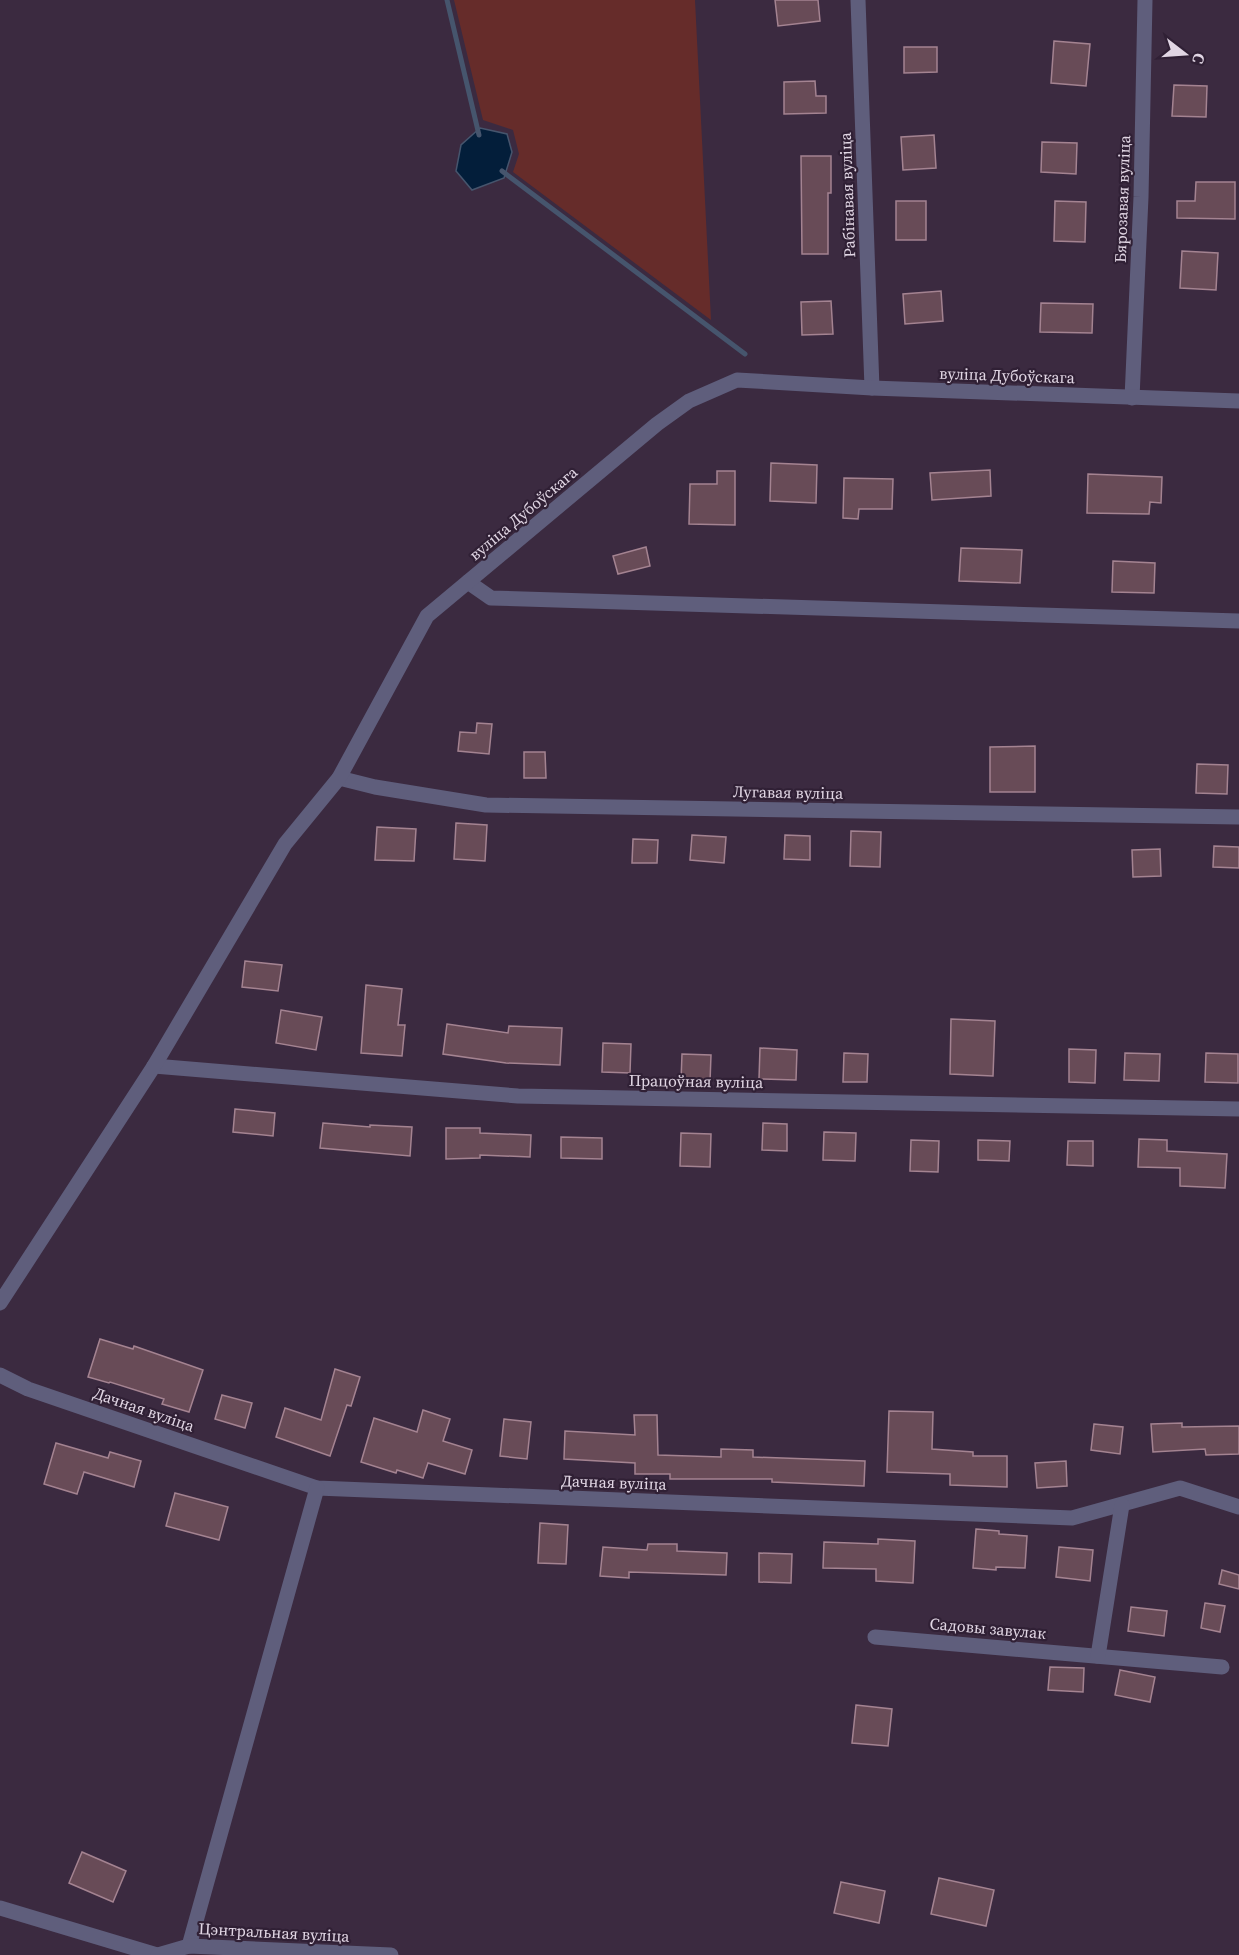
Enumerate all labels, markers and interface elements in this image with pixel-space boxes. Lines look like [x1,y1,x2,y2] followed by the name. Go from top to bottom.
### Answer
[1155,24,1215,84] north arrow
[1187,50,1211,66] text: С
[834,131,860,258] street label: Рабінавая вуліца
[1109,134,1135,263] street label: Бярозавая вуліца
[939,362,1076,388] street label: вуліца Дубоўскага
[464,460,583,565] street label: вуліца Дубоўскага
[733,780,844,804] street label: Лугавая вуліца
[629,1069,764,1093] street label: Працоўная вуліца
[91,1381,198,1437] street label: Дачная вуліца
[561,1469,668,1495] street label: Дачная вуліца
[929,1612,1047,1644] street label: Садовы завулак
[198,1917,351,1947] street label: Цэнтральная вуліца

